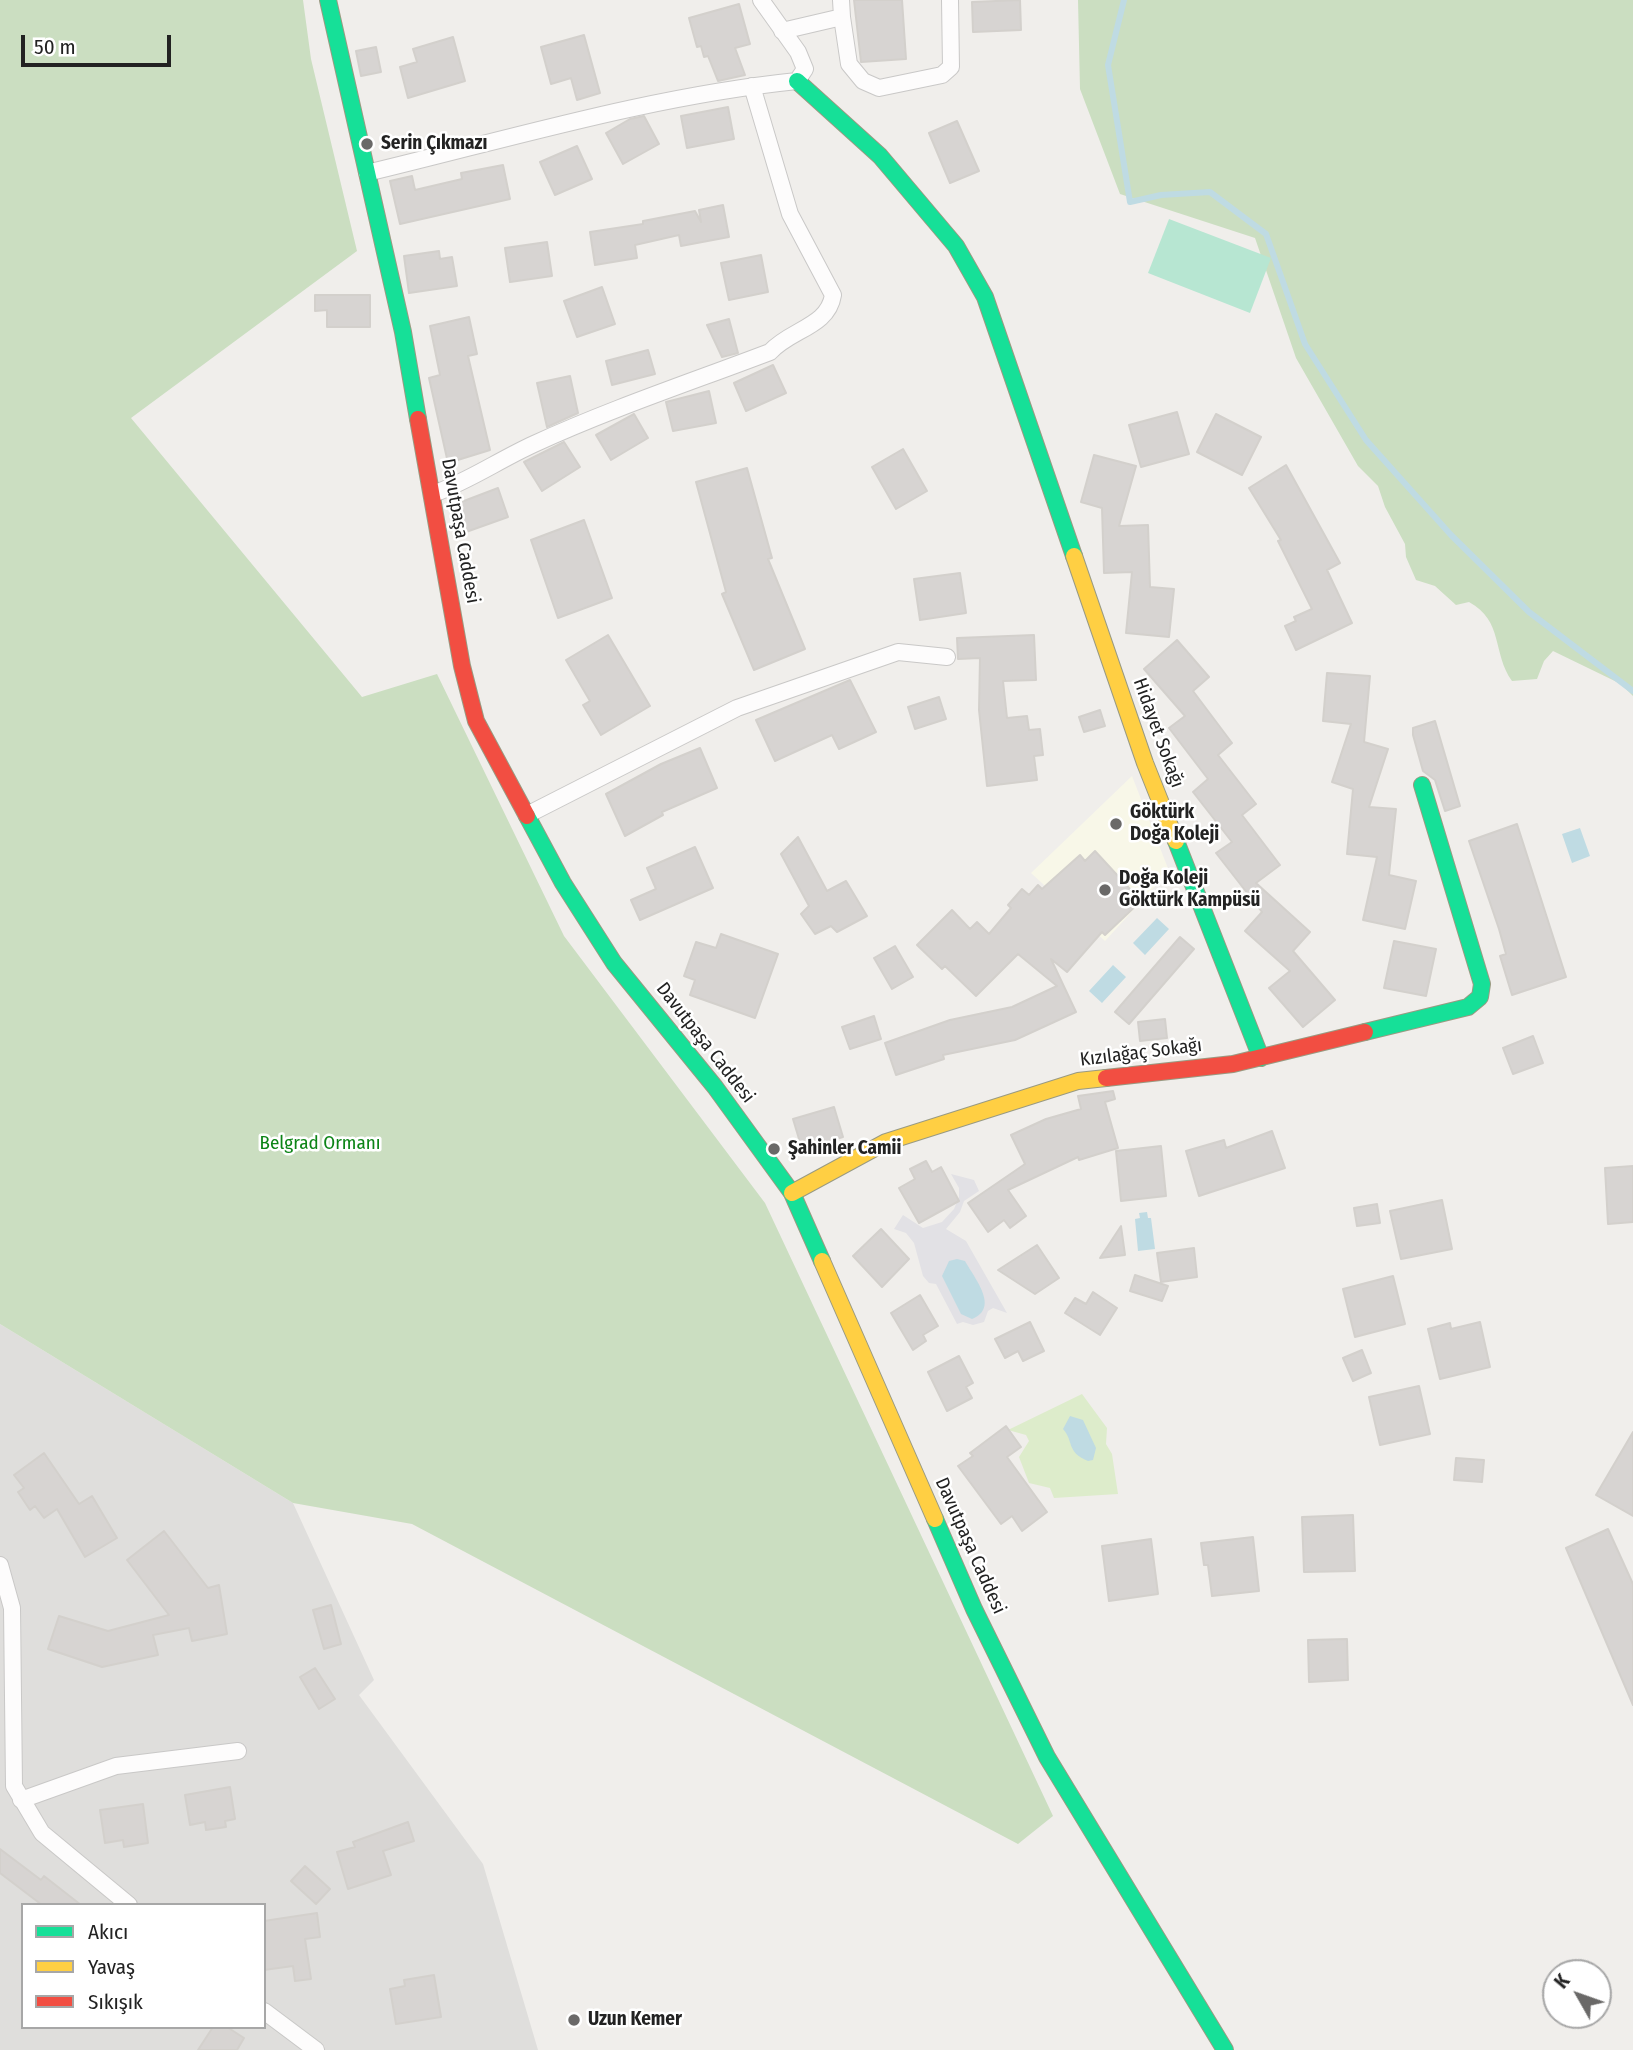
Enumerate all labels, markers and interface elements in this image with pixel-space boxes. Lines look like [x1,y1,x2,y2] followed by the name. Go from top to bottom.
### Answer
[24,21,175,65] scale bar
[34,34,76,60] text: 50 m
[381,133,487,155] place label: Serin Çıkmazı
[359,136,375,152] marker: Serin Çıkmazı
[436,457,484,605] street label: Davutpaşa Caddesi
[1128,675,1188,791] street label: Hidayet Sokağı
[1130,802,1219,846] place label: Göktürk Doğa Koleji
[1108,816,1124,832] marker: Göktürk Doğa Koleji
[1119,868,1260,912] place label: Doğa Koleji Göktürk Kampüsü
[1097,882,1113,898] marker: Doğa Koleji Göktürk Kampüsü
[651,978,759,1108] street label: Davutpaşa Caddesi
[1079,1034,1203,1072] street label: Kızılağaç Sokağı
[259,1133,381,1155] park label: Belgrad Ormanı
[788,1138,901,1160] place label: Şahinler Camii
[766,1141,782,1157] marker: Şahinler Camii
[930,1474,1010,1618] street label: Davutpaşa Caddesi
[21,1903,266,2029] legend
[88,1919,128,1945] text: Akıcı
[88,1954,135,1980] text: Yavaş
[1542,1959,1612,2029] north arrow
[1550,1970,1574,1993] text: K
[88,1989,143,2015] text: Sıkışık
[588,2009,682,2031] place label: Uzun Kemer
[566,2012,582,2028] marker: Uzun Kemer

